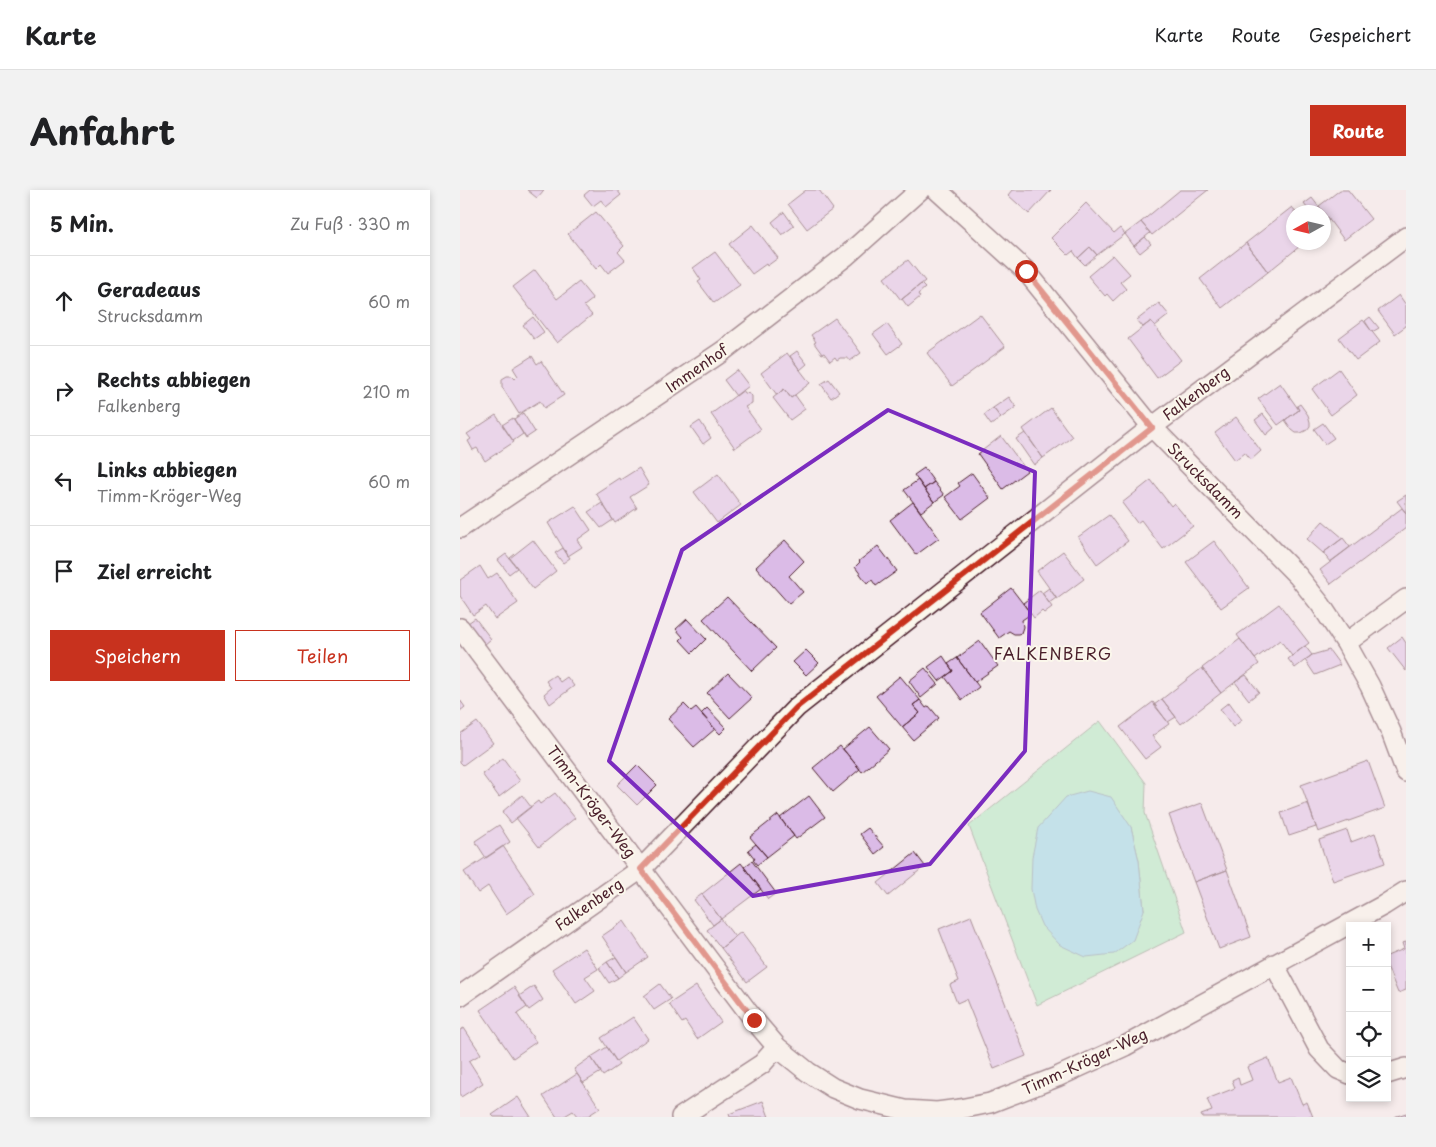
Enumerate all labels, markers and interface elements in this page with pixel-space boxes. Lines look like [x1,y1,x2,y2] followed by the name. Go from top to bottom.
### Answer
[25,17,97,53] text: Karte
[1155,21,1203,48] text: Karte
[1231,21,1281,48] text: Route
[1309,21,1411,48] text: Gespeichert
[30,104,175,157] text: Anfahrt
[1310,105,1406,156] button: Route
[1286,205,1331,250] north arrow
[50,207,114,239] text: 5 Min.
[290,211,410,235] text: Zu Fuß · 330 m
[1015,260,1038,283] route start
[97,275,201,303] text: Geradeaus
[50,287,78,315] icon: ahead
[368,289,410,313] text: 60 m
[97,303,203,327] text: Strucksdamm
[660,337,733,398] street label: Immenhof
[1157,360,1233,426] street label: Falkenberg
[97,365,251,393] text: Rechts abbiegen
[50,377,78,405] icon: right
[362,379,410,403] text: 210 m
[97,393,181,417] text: Falkenberg
[1163,437,1249,523] street label: Strucksdamm
[97,455,237,483] text: Links abbiegen
[50,467,78,495] icon: left
[368,469,410,493] text: 60 m
[97,483,242,507] text: Timm-Kröger-Weg
[50,557,78,585] icon: arrive
[97,557,212,585] text: Ziel erreicht
[50,630,225,681] button: Speichern
[235,630,410,681] button: Teilen
[994,641,1112,665] district label: FALKENBERG
[542,740,642,862] street label: Timm-Kröger-Weg
[549,872,627,936] street label: Falkenberg
[1346,922,1391,1102] map controls
[1346,922,1391,967] button: +
[1346,967,1391,1012] button: −
[743,1009,766,1032] route end
[1346,1012,1391,1057] button: locate
[1018,1022,1151,1100] street label: Timm-Kröger-Weg
[1346,1057,1391,1102] button: layers

